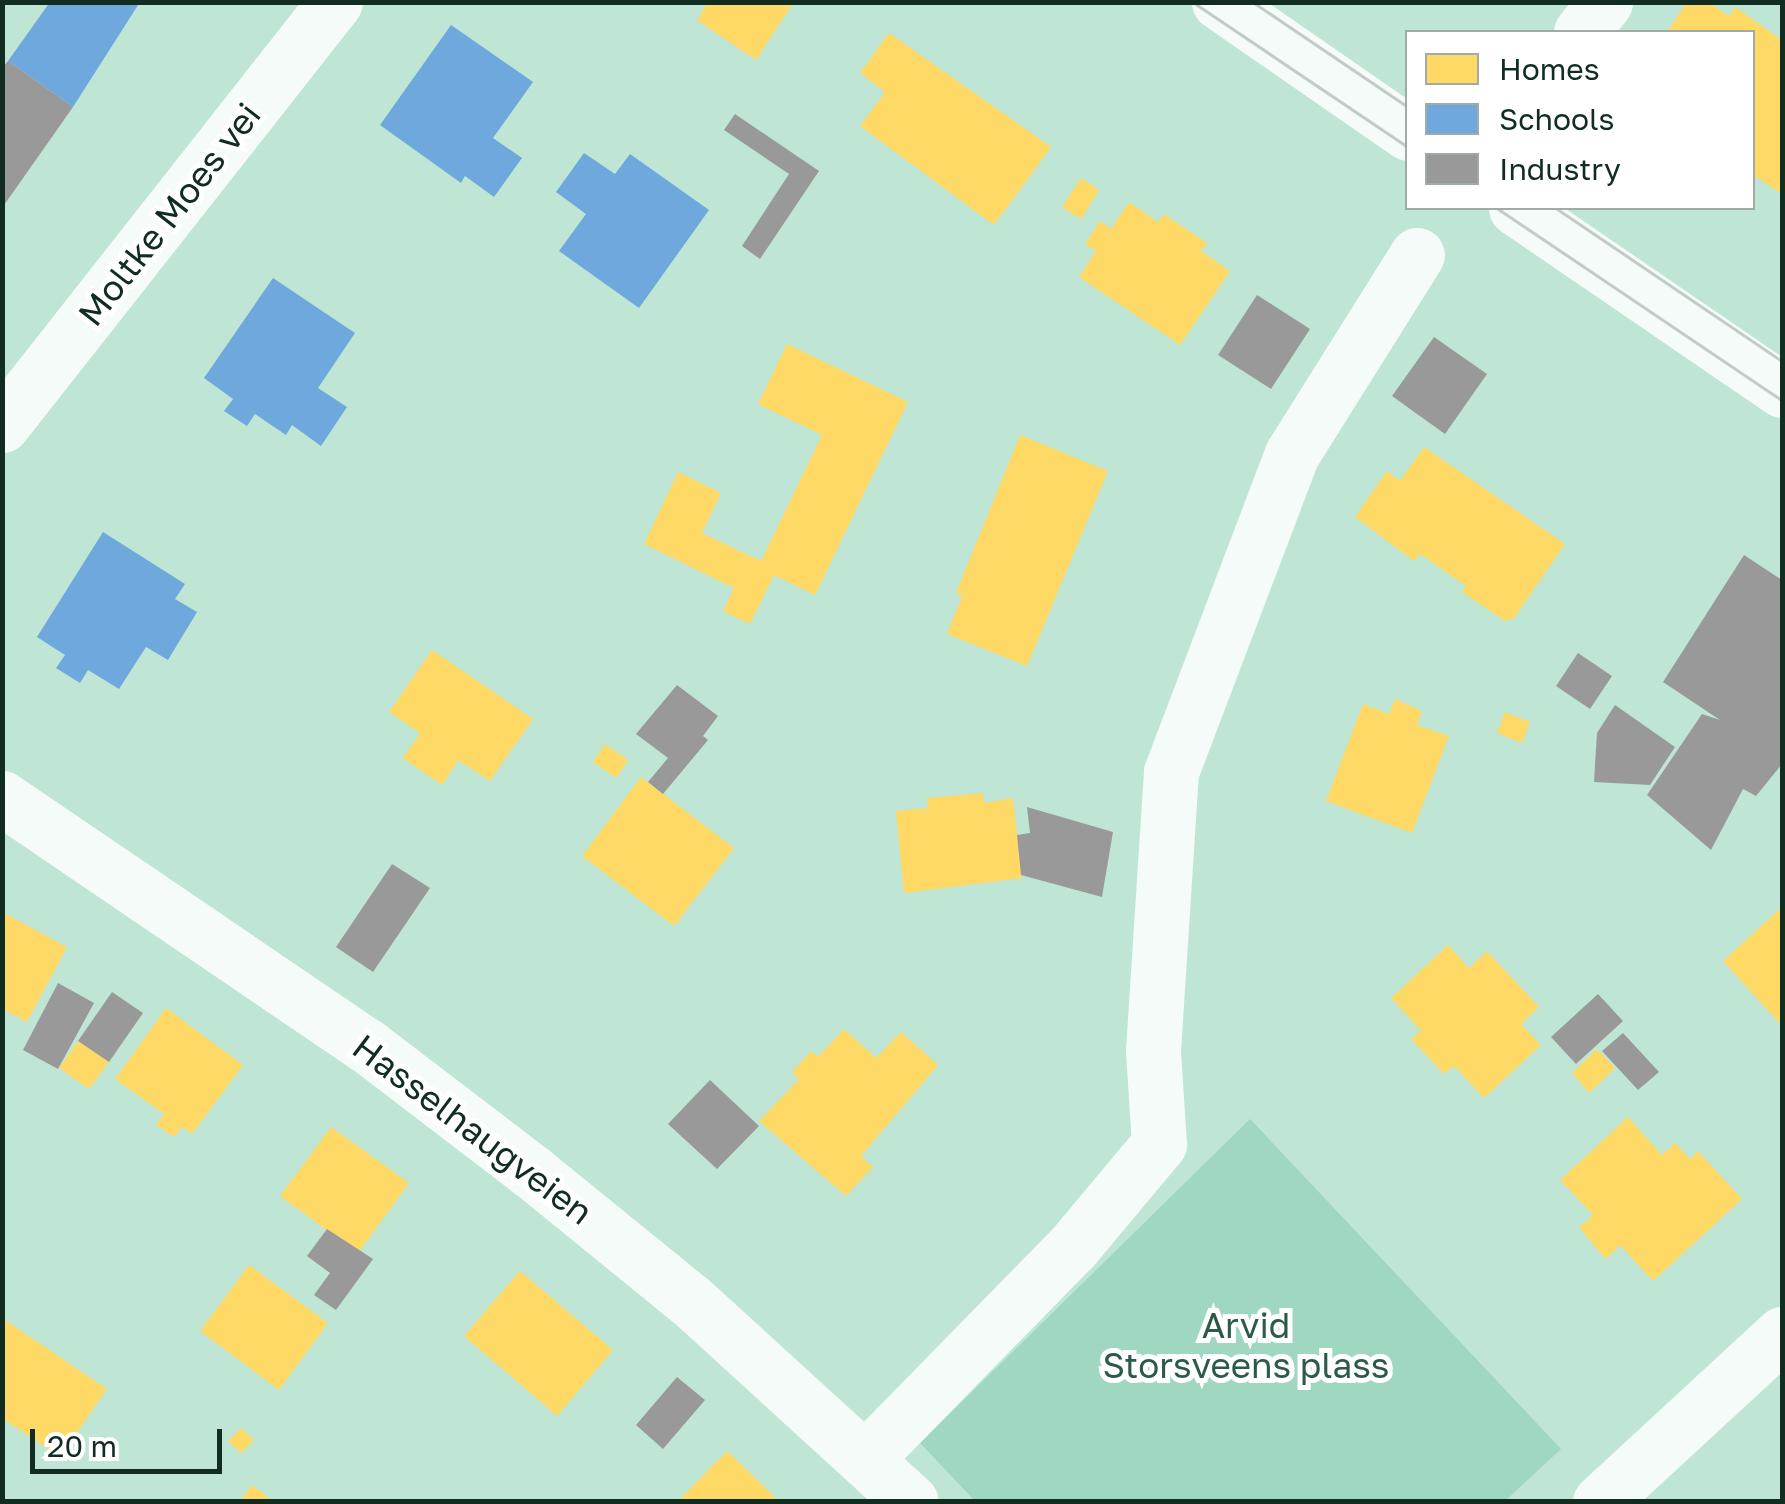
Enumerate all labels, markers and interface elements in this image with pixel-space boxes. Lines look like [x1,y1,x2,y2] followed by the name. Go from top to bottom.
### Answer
[1405,30,1755,210] legend
[1499,51,1600,87] text: Homes
[69,94,269,334] street label: Moltke Moes vei
[1499,101,1615,137] text: Schools
[1499,151,1621,187] text: Industry
[345,1025,601,1233] street label: Hasselhaugveien
[1103,1304,1389,1386] park label: Arvid Storsveens plass
[35,1409,228,1471] scale bar
[47,1428,117,1464] text: 20 m

